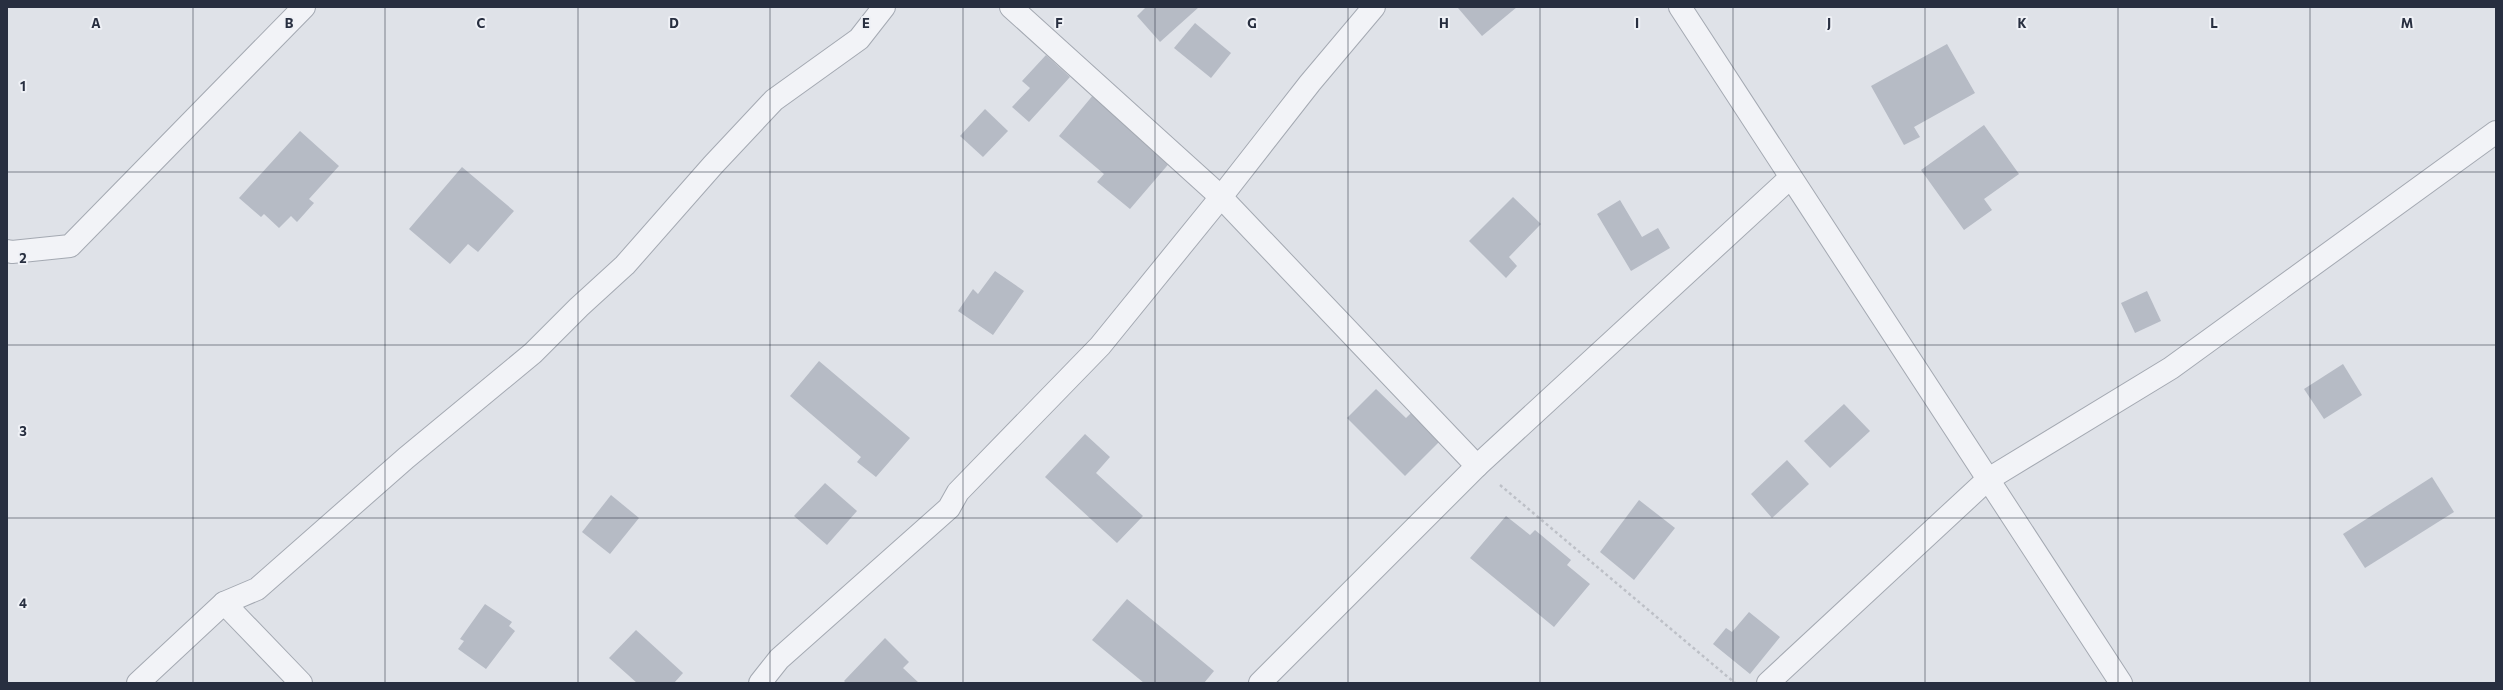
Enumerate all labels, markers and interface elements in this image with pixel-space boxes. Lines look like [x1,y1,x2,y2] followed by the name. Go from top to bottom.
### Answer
[91,15,101,31] text: A
[285,15,294,31] text: B
[477,15,486,31] text: C
[669,15,679,31] text: D
[862,15,870,31] text: E
[1055,15,1063,31] text: F
[1247,15,1257,31] text: G
[1439,15,1449,31] text: H
[1635,15,1639,31] text: I
[1827,15,1831,31] text: J
[2017,15,2027,31] text: K
[2210,15,2218,31] text: L
[2401,15,2413,31] text: M
[20,78,26,94] text: 1
[19,250,27,266] text: 2
[19,423,27,439] text: 3
[19,595,27,611] text: 4

